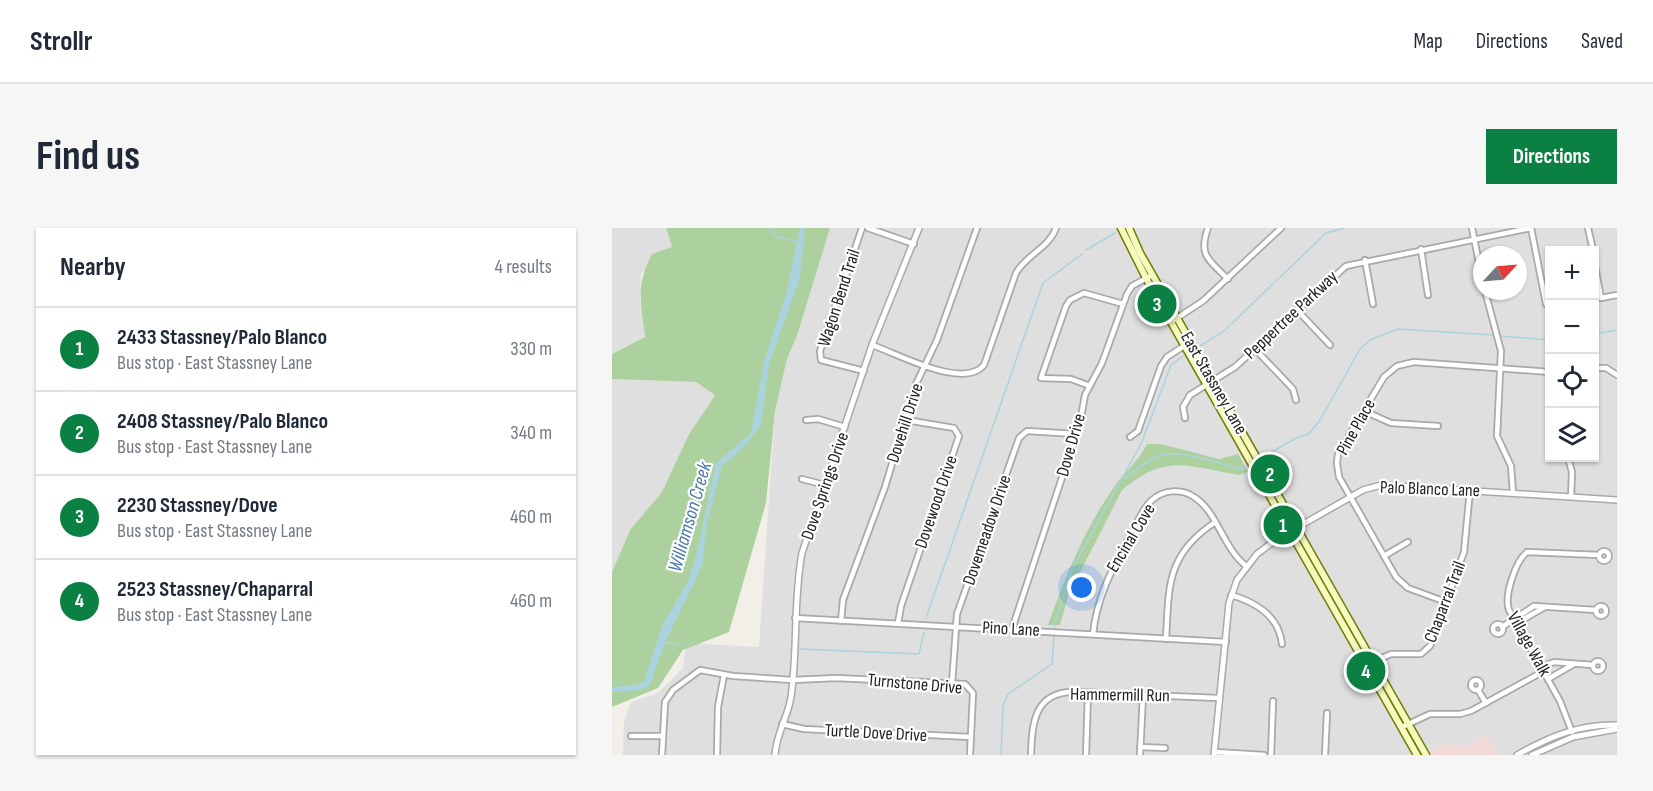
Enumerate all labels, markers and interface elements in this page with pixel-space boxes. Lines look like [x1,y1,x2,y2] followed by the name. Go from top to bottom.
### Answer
[30,25,92,58] text: Strollr
[1413,29,1443,54] text: Map
[1476,29,1548,54] text: Directions
[1581,29,1623,54] text: Saved
[1486,129,1617,184] button: Directions
[36,131,140,182] text: Find us
[1473,246,1527,300] north arrow
[1545,246,1599,462] map controls
[1545,246,1599,300] button: +
[813,247,865,349] street label: Wagon Bend Trail
[60,252,126,283] text: Nearby
[495,255,552,279] text: 4 results
[1240,266,1342,364] street label: Peppertree Parkway
[1138,282,1176,326] pin: 3
[1545,300,1599,354] button: −
[117,324,327,351] text: 2433 Stassney/Palo Blanco
[1176,328,1252,438] street label: East Stassney Lane
[76,337,83,361] text: 1
[510,337,552,361] text: 330 m
[117,351,312,375] text: Bus stop · East Stassney Lane
[1545,354,1599,408] button: locate
[882,381,928,465] street label: Dovehill Drive
[1332,395,1380,459] street label: Pine Place
[117,408,328,435] text: 2408 Stassney/Palo Blanco
[1545,408,1599,462] button: layers
[1052,411,1090,479] street label: Dove Drive
[75,421,84,445] text: 2
[510,421,552,445] text: 340 m
[797,429,853,543] street label: Dove Springs Drive
[117,435,312,459] text: Bus stop · East Stassney Lane
[1250,452,1290,496] pin: 2
[910,453,962,551] street label: Dovewood Drive
[663,459,717,575] water label: Williamson Creek
[958,472,1016,588] street label: Dovemeadow Drive
[1380,477,1480,501] street label: Palo Blanco Lane
[117,492,278,519] text: 2230 Stassney/Dove
[1102,500,1160,576] street label: Encinal Cove
[1264,502,1302,548] pin: 1
[75,505,84,529] text: 3
[510,505,552,529] text: 460 m
[117,519,312,543] text: Bus stop · East Stassney Lane
[1420,558,1470,646] street label: Chaparral Trail
[1067,573,1096,602] your location
[117,576,313,603] text: 2523 Stassney/Chaparral
[75,589,84,613] text: 4
[510,589,552,613] text: 460 m
[117,603,312,627] text: Bus stop · East Stassney Lane
[1503,608,1555,680] street label: Village Walk
[982,617,1040,641] street label: Pino Lane
[1346,648,1386,694] pin: 4
[867,669,963,699] street label: Turnstone Drive
[1070,684,1170,706] street label: Hammermill Run
[824,720,928,746] street label: Turtle Dove Drive

